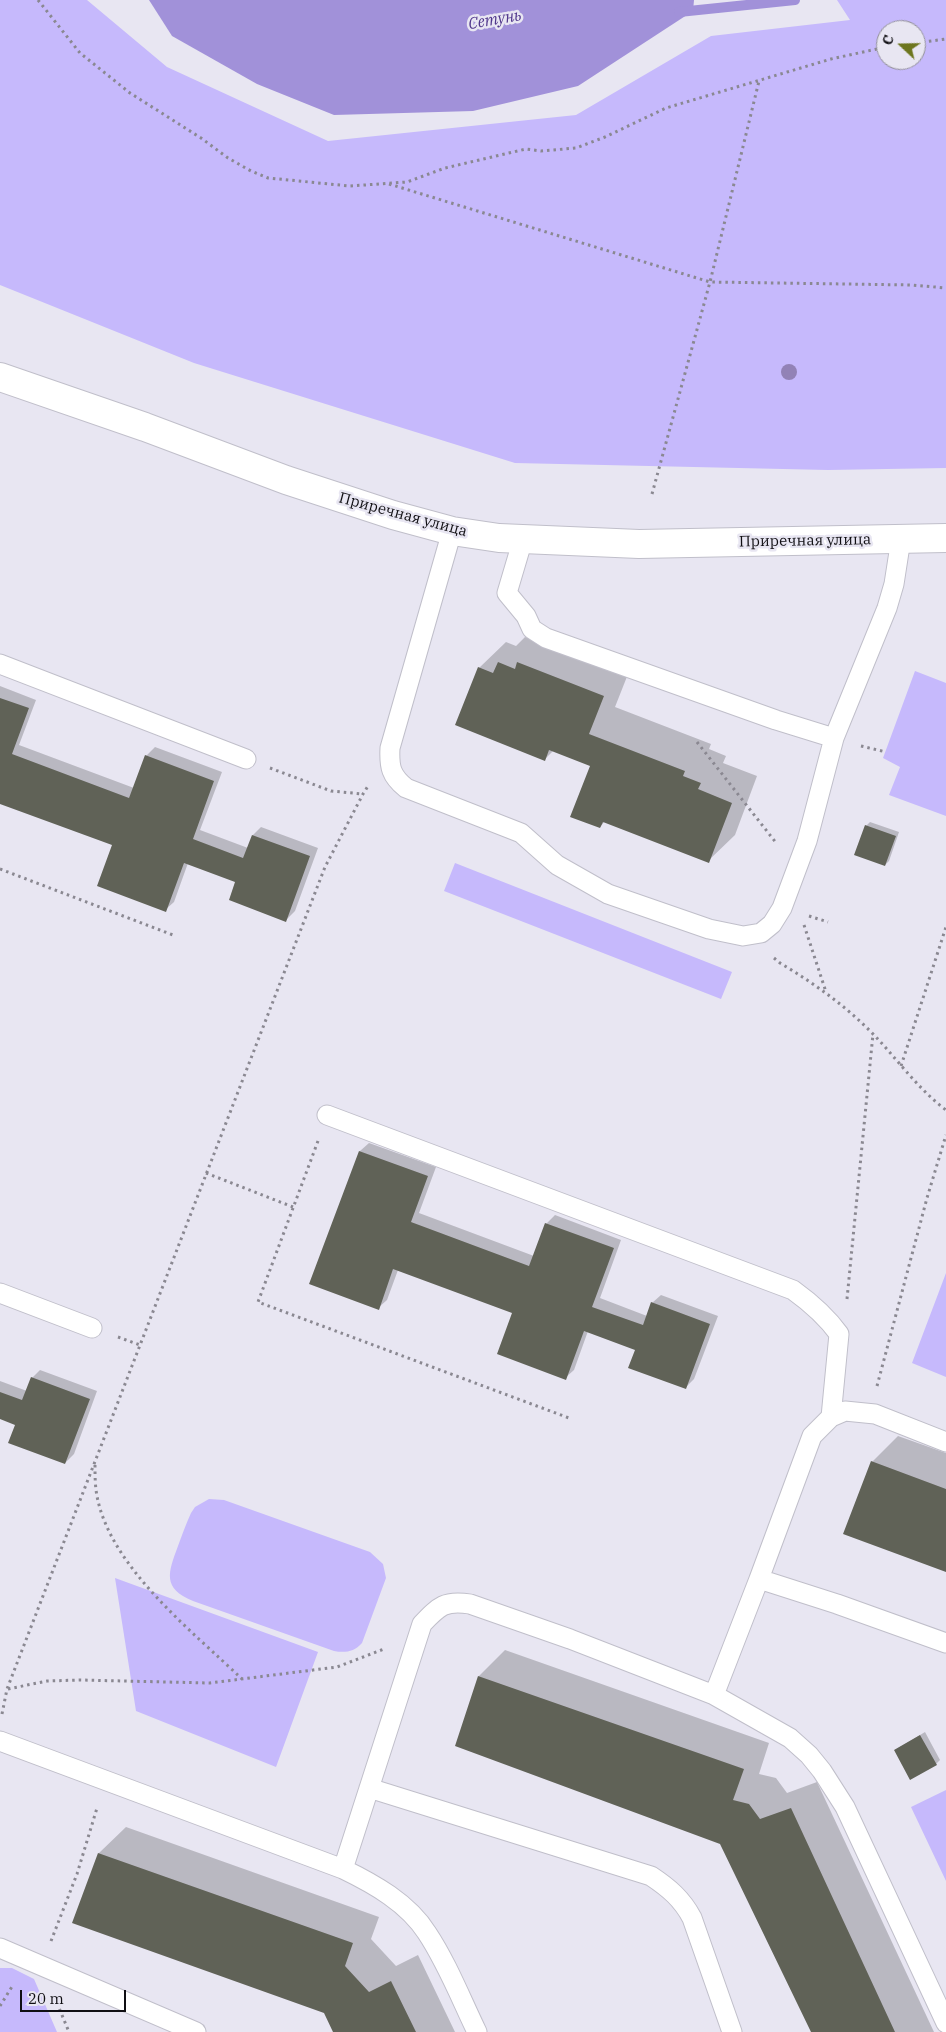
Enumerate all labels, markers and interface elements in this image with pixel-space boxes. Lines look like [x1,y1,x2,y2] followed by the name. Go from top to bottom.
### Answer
[467,6,523,34] water label: Сетунь
[876,20,926,70] north arrow
[878,32,898,48] text: С
[337,489,469,541] street label: Приречная улица
[739,531,871,551] street label: Приречная улица
[22,1980,129,2012] scale bar
[28,1989,64,2008] text: 20 m

